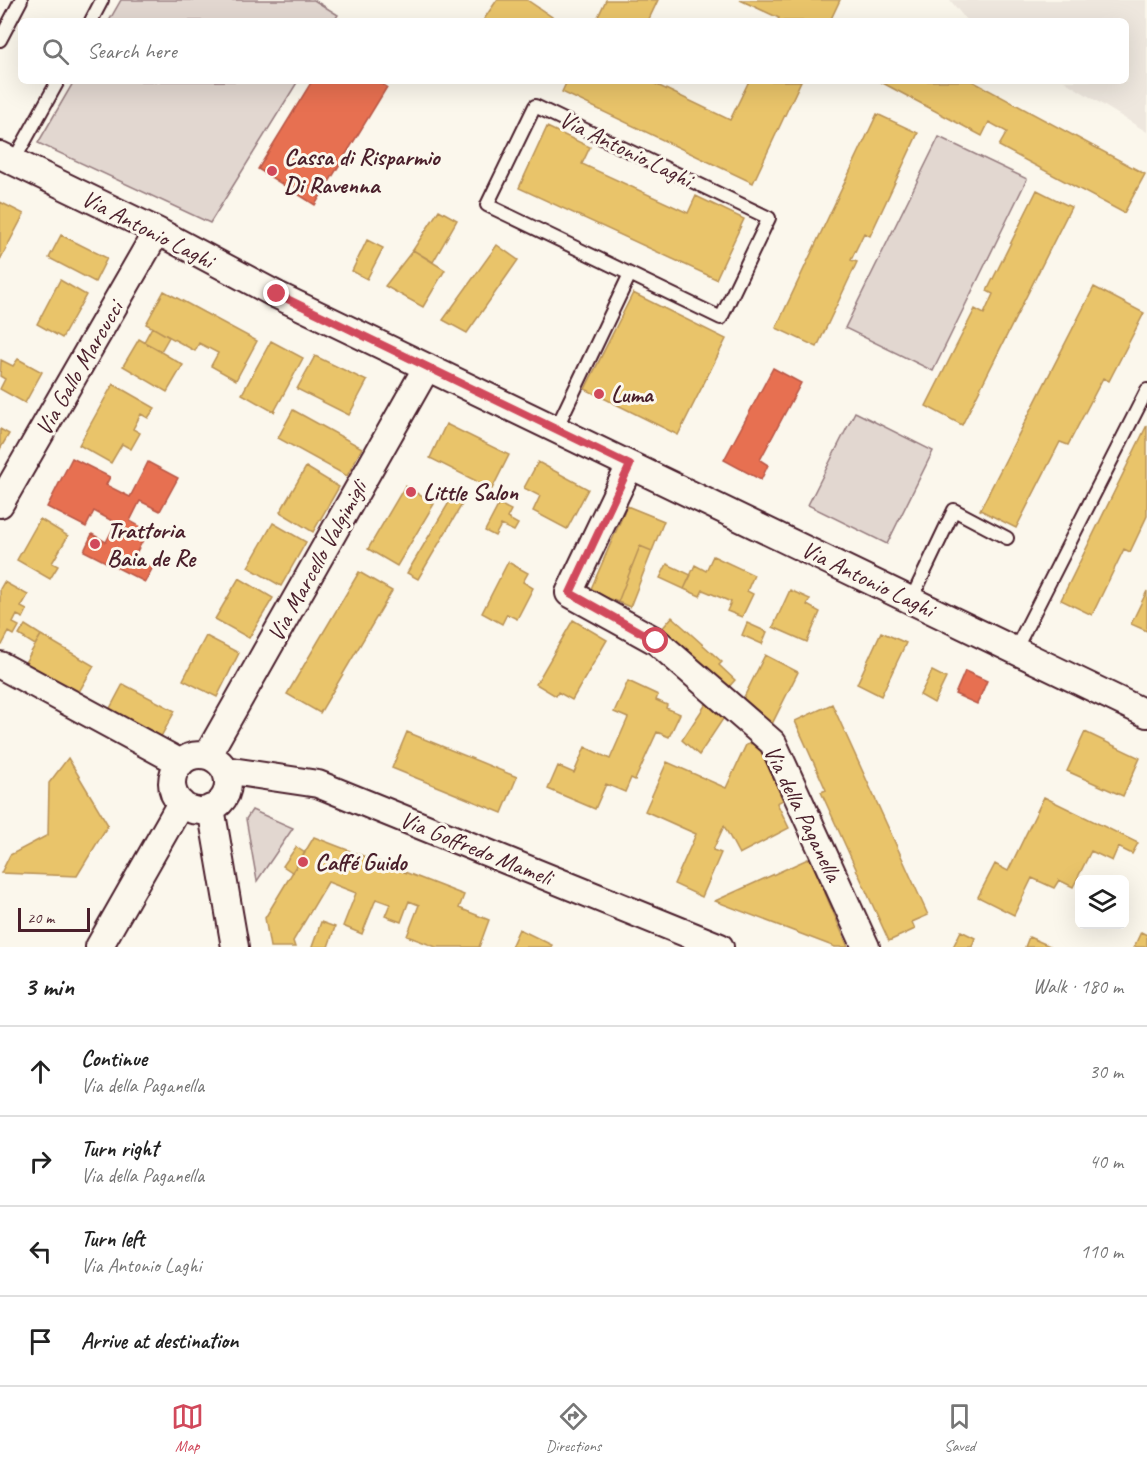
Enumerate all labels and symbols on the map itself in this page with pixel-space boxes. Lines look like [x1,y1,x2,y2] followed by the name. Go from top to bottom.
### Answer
[555,104,700,195] street label: Via Antonio Laghi
[284,142,442,200] place label: Cassa di Risparmio Di Ravenna
[265,164,279,178] marker: Cassa di Risparmio Di Ravenna
[77,183,221,276] street label: Via Antonio Laghi
[263,280,289,306] route end
[28,293,131,441] street label: Via Gallo Marcucci
[611,379,655,409] place label: Luma
[592,387,606,401] marker: Luma
[260,472,375,647] street label: Via Marcello Valgimigli
[423,477,519,507] place label: Little Salon
[404,485,418,499] marker: Little Salon
[107,515,197,573] place label: Trattoria Baia de Re
[797,534,942,625] street label: Via Antonio Laghi
[88,537,102,551] marker: Trattoria Baia de Re
[642,627,668,653] route start
[757,740,849,887] street label: Via della Paganella
[396,804,559,893] street label: Via Goffredo Mameli
[315,847,409,877] place label: Caffé Guido
[296,855,310,869] marker: Caffé Guido
[18,905,90,932] scale bar

